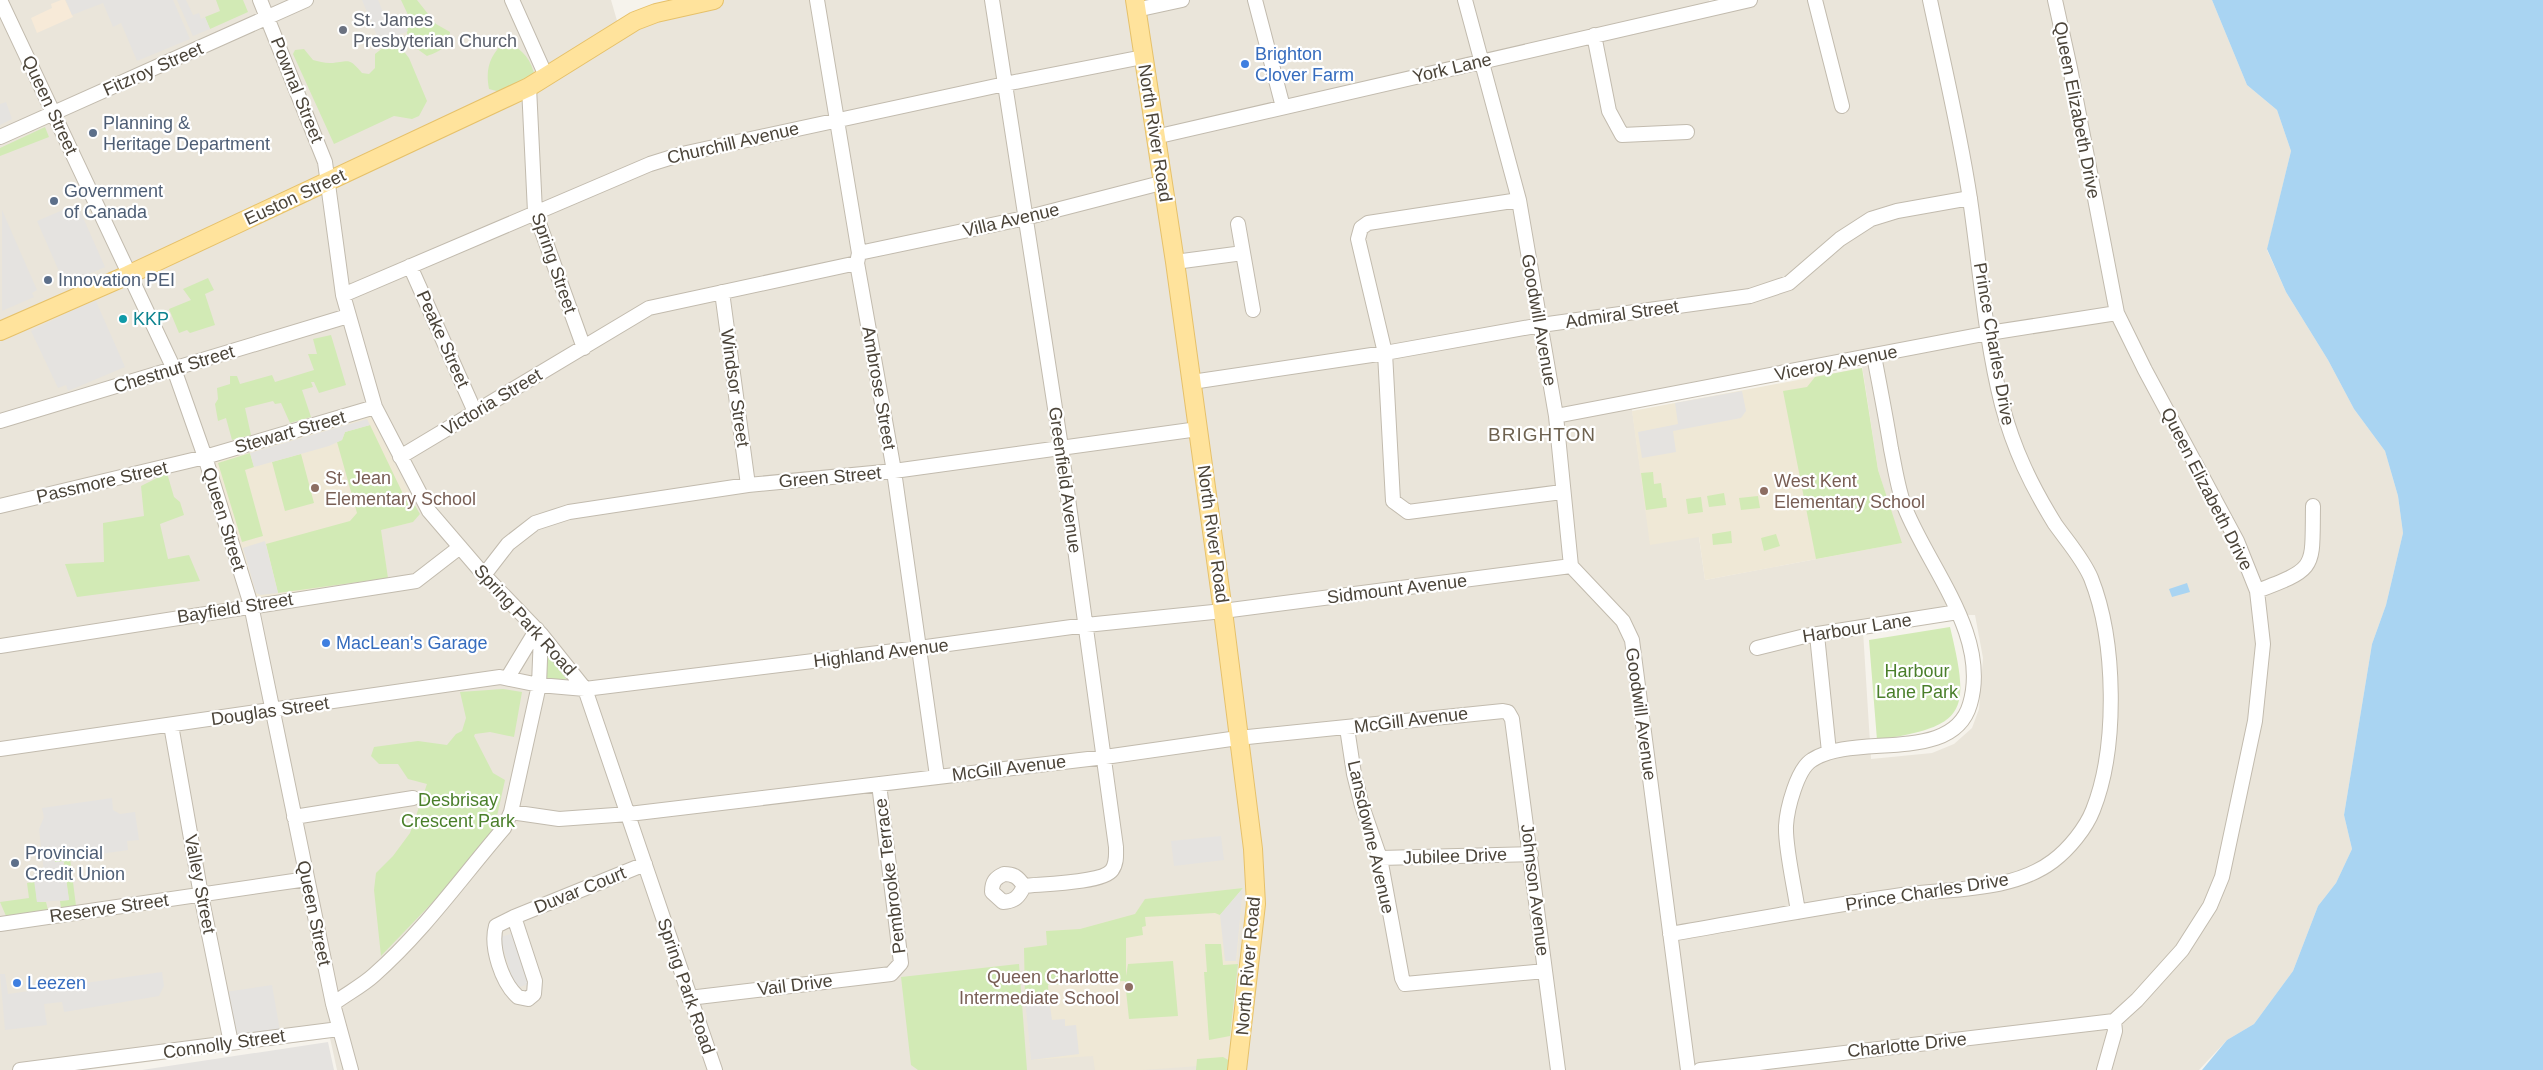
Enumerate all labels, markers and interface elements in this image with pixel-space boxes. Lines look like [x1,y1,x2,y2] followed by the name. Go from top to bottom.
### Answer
[353,10,517,51] place label: St. James Presbyterian Church
[2050,20,2104,200] street label: Queen Elizabeth Drive
[337,24,349,36] marker: St. James Presbyterian Church
[267,34,327,146] street label: Pownal Street
[100,38,206,100] street label: Fitzroy Street
[1255,44,1354,85] place label: Brighton Clover Farm
[1411,49,1493,87] street label: York Lane
[18,52,82,158] street label: Queen Street
[1239,58,1251,70] marker: Brighton Clover Farm
[1134,63,1176,203] street label: North River Road
[103,113,270,154] place label: Planning & Heritage Department
[665,118,801,168] street label: Churchill Avenue
[87,127,99,139] marker: Planning & Heritage Department
[241,165,349,229] street label: Euston Street
[64,181,163,222] place label: Government of Canada
[48,195,60,207] marker: Government of Canada
[961,199,1061,241] street label: Villa Avenue
[527,210,581,316] street label: Spring Street
[1518,252,1560,388] street label: Goodwill Avenue
[1970,261,2018,427] street label: Prince Charles Drive
[58,270,175,290] place label: Innovation PEI
[42,274,54,286] marker: Innovation PEI
[413,287,473,391] street label: Peake Street
[1564,296,1680,332] street label: Admiral Street
[133,309,169,329] place label: KKP
[117,313,129,325] marker: KKP
[858,325,900,451] street label: Ambrose Street
[717,328,753,448] street label: Windsor Street
[111,341,237,397] street label: Chestnut Street
[1773,341,1899,385] street label: Viceroy Avenue
[439,364,545,440] street label: Victoria Street
[2157,404,2257,574] street label: Queen Elizabeth Drive
[1045,405,1085,555] street label: Greenfield Avenue
[232,407,348,457] street label: Stewart Street
[1488,424,1596,445] district label: BRIGHTON
[34,457,170,507] street label: Passmore Street
[778,463,882,491] street label: Green Street
[1193,464,1233,604] street label: North River Road
[199,465,249,573] street label: Queen Street
[325,468,476,509] place label: St. Jean Elementary School
[1774,471,1925,512] place label: West Kent Elementary School
[309,482,321,494] marker: St. Jean Elementary School
[1758,485,1770,497] marker: West Kent Elementary School
[470,561,580,679] street label: Spring Park Road
[1326,570,1468,608] street label: Sidmount Avenue
[176,589,294,627] street label: Bayfield Street
[1801,610,1913,646] street label: Harbour Lane
[336,633,488,653] place label: MacLean's Garage
[812,635,950,671] street label: Highland Avenue
[320,637,332,649] marker: MacLean's Garage
[1622,646,1660,782] street label: Goodwill Avenue
[1876,661,1959,702] park label: Harbour Lane Park
[210,693,330,729] street label: Douglas Street
[1353,703,1469,737] street label: McGill Avenue
[951,751,1067,785] street label: McGill Avenue
[1344,758,1398,916] street label: Lansdowne Avenue
[401,790,516,831] park label: Desbrisay Crescent Park
[871,797,909,955] street label: Pembrooke Terrace
[1517,823,1553,957] street label: Johnson Avenue
[181,833,219,935] street label: Valley Street
[25,843,125,884] place label: Provincial Credit Union
[1403,844,1507,868] street label: Jubilee Drive
[9,857,21,869] marker: Provincial Credit Union
[293,859,335,967] street label: Queen Street
[531,863,629,917] street label: Duvar Court
[1844,869,2010,915] street label: Prince Charles Drive
[48,890,170,926] street label: Reserve Street
[1232,896,1264,1036] street label: North River Road
[653,916,719,1056] street label: Spring Park Road
[959,967,1119,1008] place label: Queen Charlotte Intermediate School
[756,970,834,1000] street label: Vail Drive
[27,973,86,993] place label: Leezen
[11,977,23,989] marker: Leezen
[1123,981,1135,993] marker: Queen Charlotte Intermediate School
[162,1026,286,1062] street label: Connolly Street
[1846,1029,1968,1061] street label: Charlotte Drive

